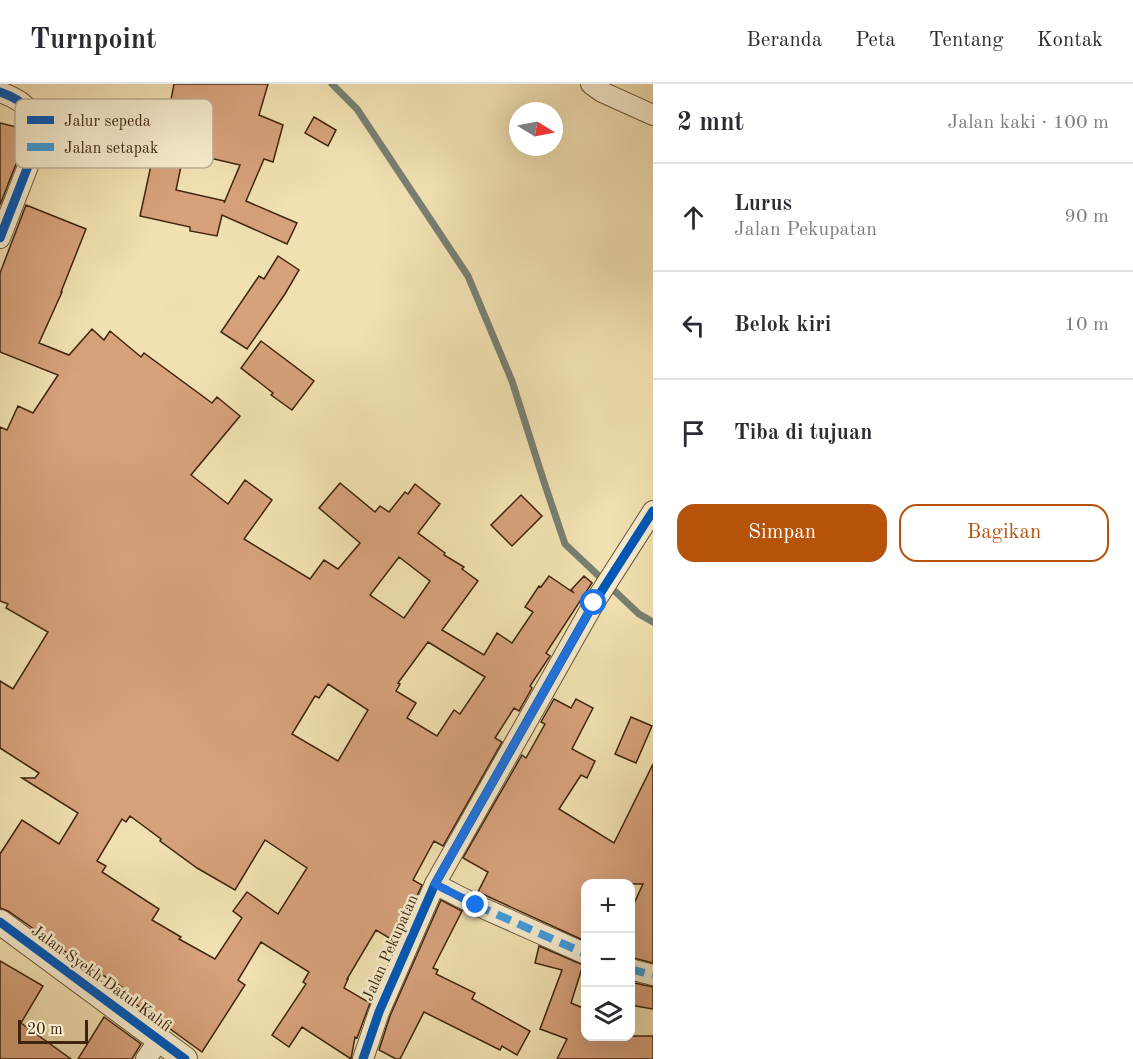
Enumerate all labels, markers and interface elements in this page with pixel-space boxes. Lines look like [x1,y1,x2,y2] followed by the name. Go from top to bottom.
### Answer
[30,27,157,55] text: Turnpoint
[746,30,822,51] text: Beranda
[855,30,896,51] text: Peta
[929,30,1004,51] text: Tentang
[1037,30,1103,51] text: Kontak
[15,99,213,168] legend
[509,102,563,156] north arrow
[677,110,744,136] text: 2 mnt
[947,113,1109,133] text: Jalan kaki · 100 m
[64,114,151,130] text: Jalur sepeda
[64,141,158,157] text: Jalan setapak
[734,193,792,215] text: Lurus
[677,201,710,234] icon: ahead
[1064,207,1109,227] text: 90 m
[734,220,877,240] text: Jalan Pekupatan
[677,309,710,342] icon: left
[734,314,831,336] text: Belok kiri
[1064,315,1109,335] text: 10 m
[677,417,710,450] icon: arrive
[734,422,872,444] text: Tiba di tujuan
[677,504,887,562] button: Simpan
[899,504,1109,562] button: Bagikan
[580,589,606,615] route start
[581,879,635,1041] map controls
[581,879,635,933] button: +
[462,891,488,917] route end
[360,892,422,1004] street label: Jalan Pekupatan
[28,923,174,1035] street label: Jalan Syekh Datul Kahfi
[581,933,635,987] button: −
[581,987,635,1041] button: layers
[18,1017,88,1044] scale bar
[27,1022,63,1038] text: 20 m

